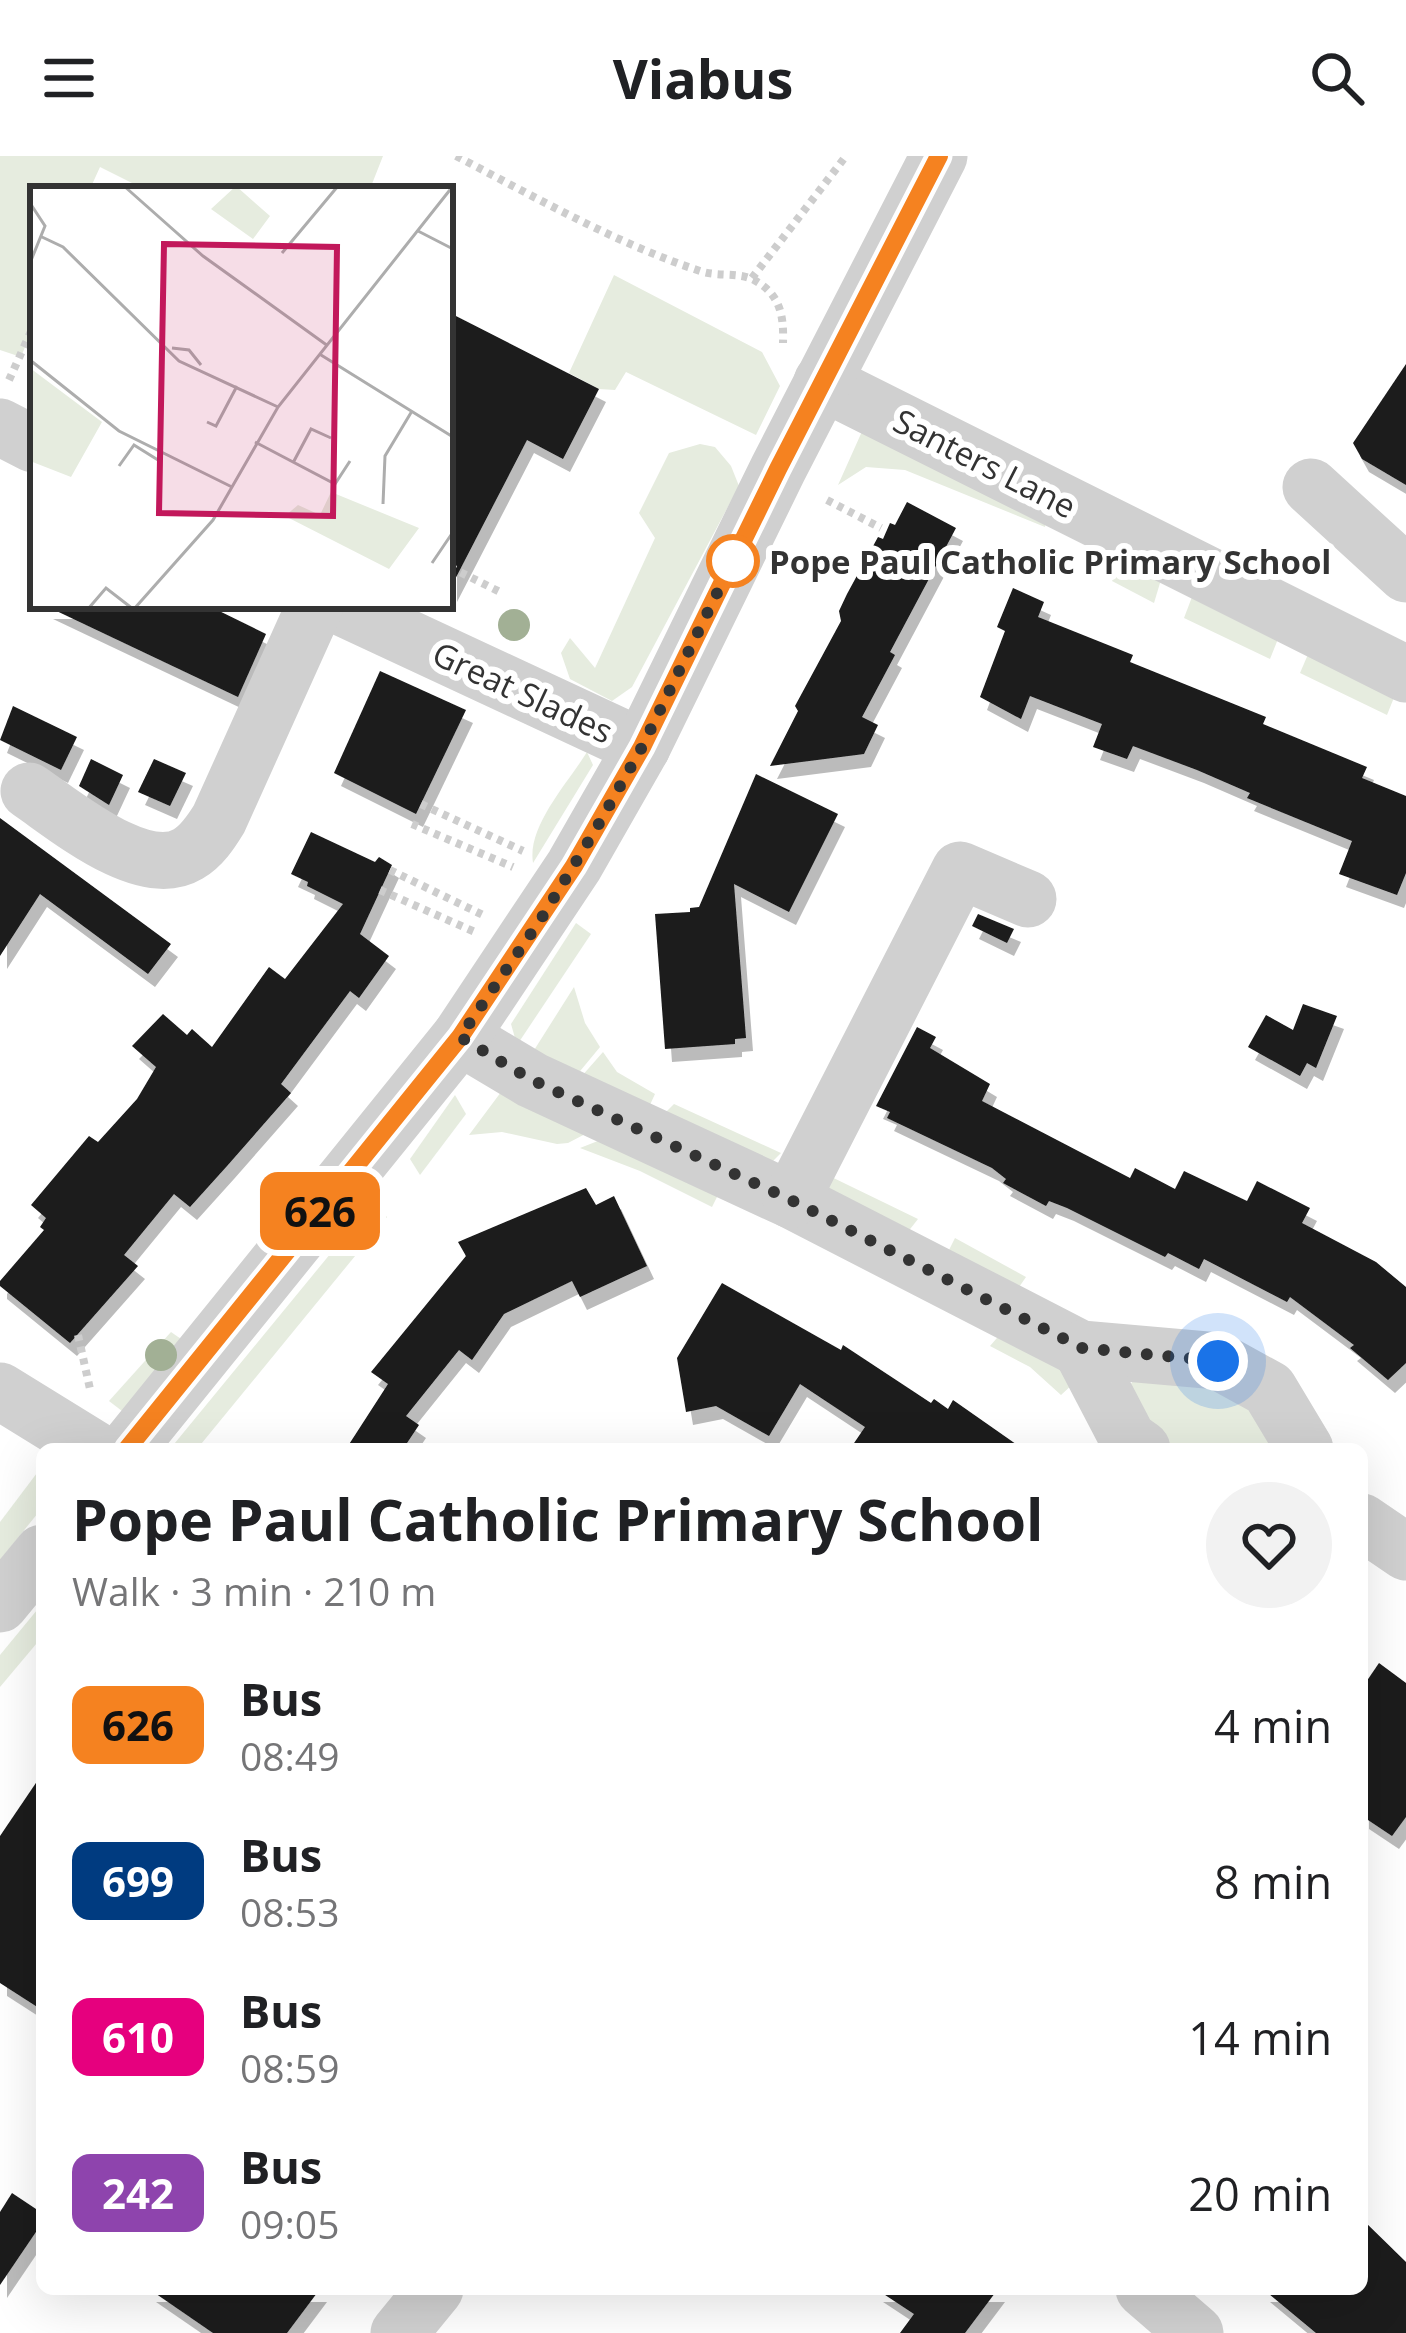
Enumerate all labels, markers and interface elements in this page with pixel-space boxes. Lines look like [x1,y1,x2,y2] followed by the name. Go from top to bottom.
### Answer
[613,41,793,115] text: Viabus
[36,45,102,111] icon: menu
[1304,45,1370,111] icon: search
[30,186,453,609] inset map
[886,398,1084,528] street label: Santers Lane
[708,536,758,586] marker: Pope Paul Catholic Primary School
[769,539,1331,584] place label: Pope Paul Catholic Primary School
[426,631,620,753] street label: Great Slades
[251,1172,389,1250] line badge: 626
[284,1182,356,1239] text: 626
[1188,1331,1248,1391] your location
[72,1480,1043,1558] text: Pope Paul Catholic Primary School
[1206,1482,1332,1608] button: heart
[72,1564,436,1617] text: Walk · 3 min · 210 m
[240,1668,322,1729] text: Bus
[1214,1695,1332,1756] text: 4 min
[102,1696,174,1753] text: 626
[240,1729,339,1782] text: 08:49
[240,1824,322,1885] text: Bus
[1214,1851,1332,1912] text: 8 min
[102,1852,174,1909] text: 699
[240,1885,339,1938] text: 08:53
[240,1980,322,2041] text: Bus
[1188,2007,1332,2068] text: 14 min
[102,2008,174,2065] text: 610
[240,2041,339,2094] text: 08:59
[240,2136,322,2197] text: Bus
[1188,2163,1332,2224] text: 20 min
[102,2164,174,2221] text: 242
[240,2197,339,2250] text: 09:05

